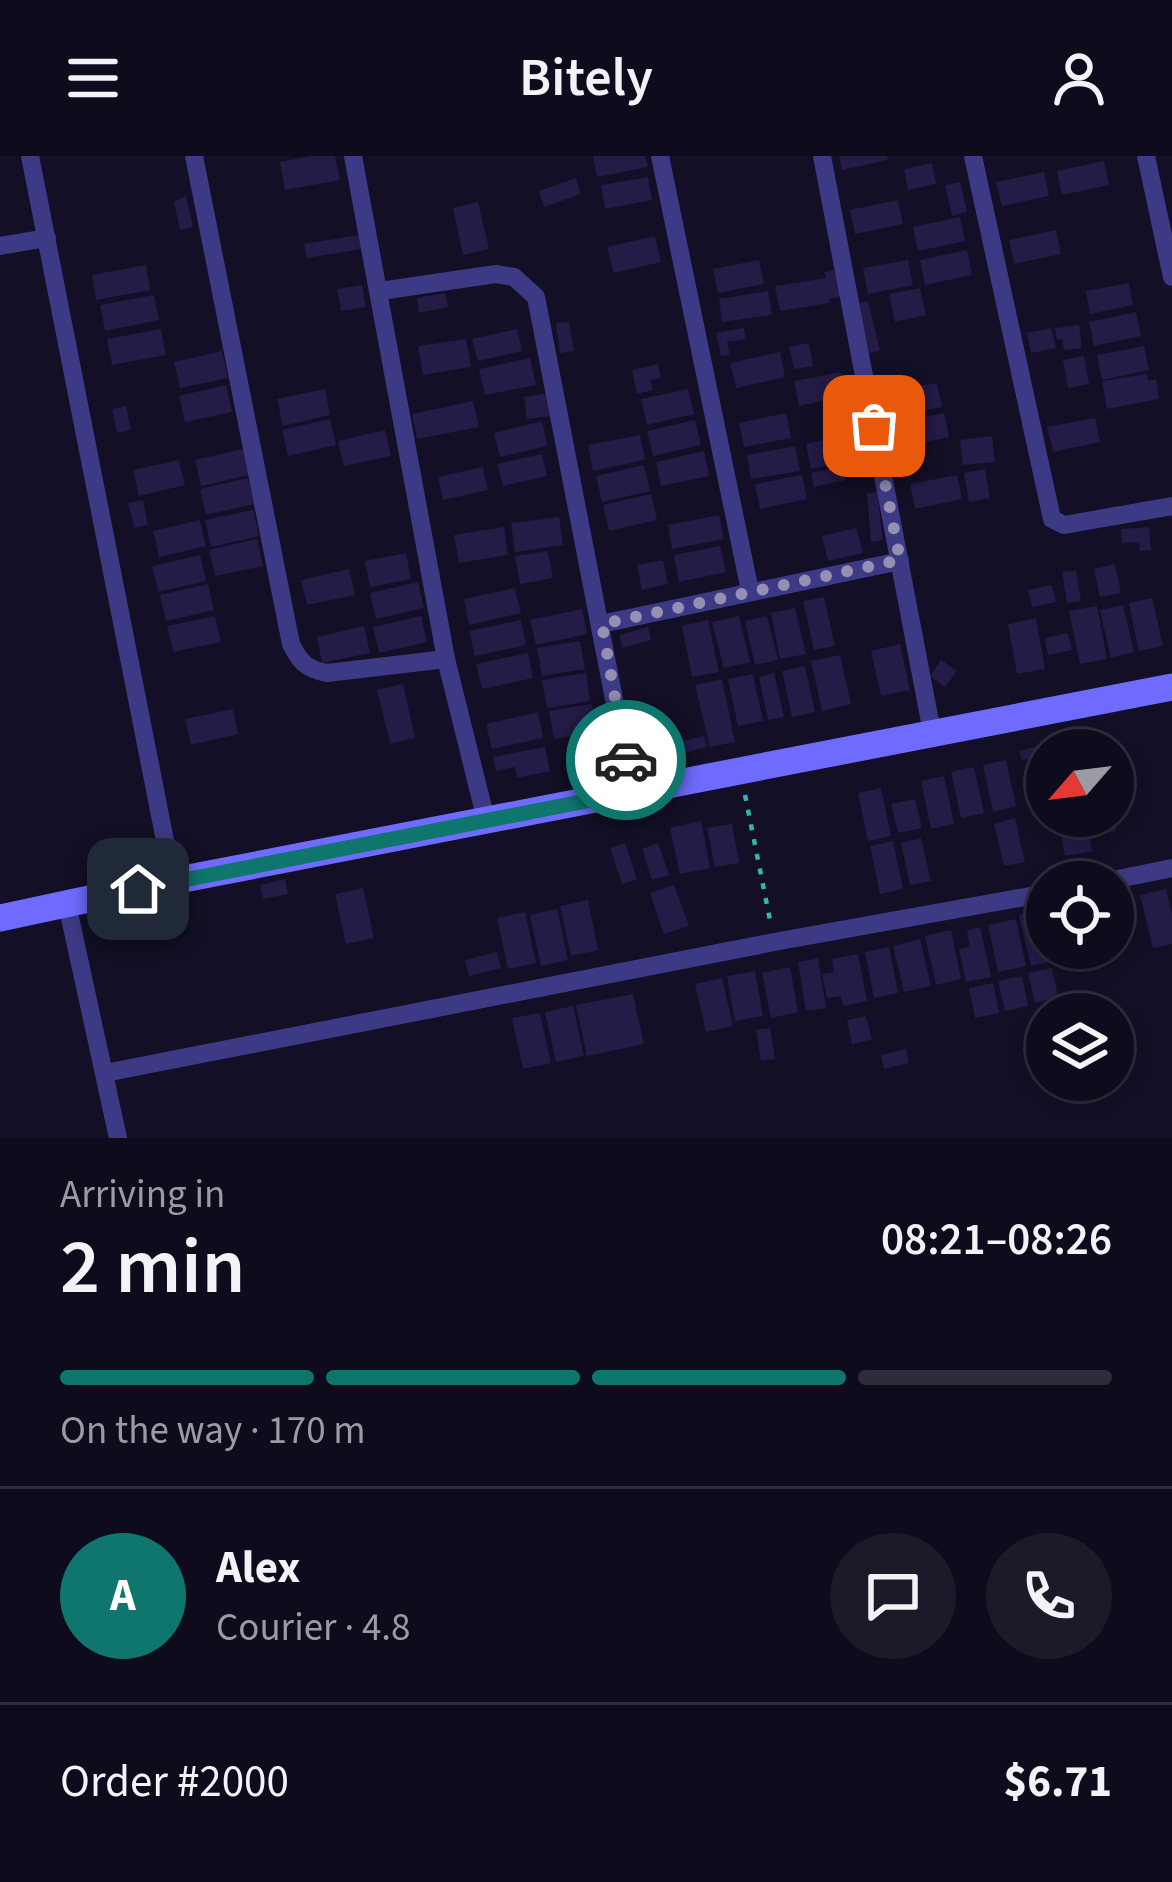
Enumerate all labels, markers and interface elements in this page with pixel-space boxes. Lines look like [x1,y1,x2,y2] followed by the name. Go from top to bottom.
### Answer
[519,40,653,117] text: Bitely
[60,45,126,111] icon: menu
[1046,45,1112,111] icon: person
[823,375,925,477] pin
[841,393,907,459] icon: bag
[566,700,686,820] courier
[593,727,659,793] icon: car
[1026,729,1134,837] north arrow
[1026,729,1134,1101] map controls
[87,838,189,940] pin
[105,856,171,922] icon: home
[1026,861,1134,969] button: locate
[1026,993,1134,1101] button: layers
[60,1167,225,1223] text: Arriving in
[881,1208,1112,1272] text: 08:21–08:26
[60,1212,245,1323] text: 2 min
[60,1403,366,1459] text: On the way · 170 m
[830,1533,956,1659] button: chat
[986,1533,1112,1659] button: phone
[216,1536,300,1600] text: Alex
[110,1564,136,1628] text: A
[216,1600,410,1656] text: Courier · 4.8
[60,1750,289,1814] text: Order #2000
[1003,1750,1112,1814] text: $6.71

